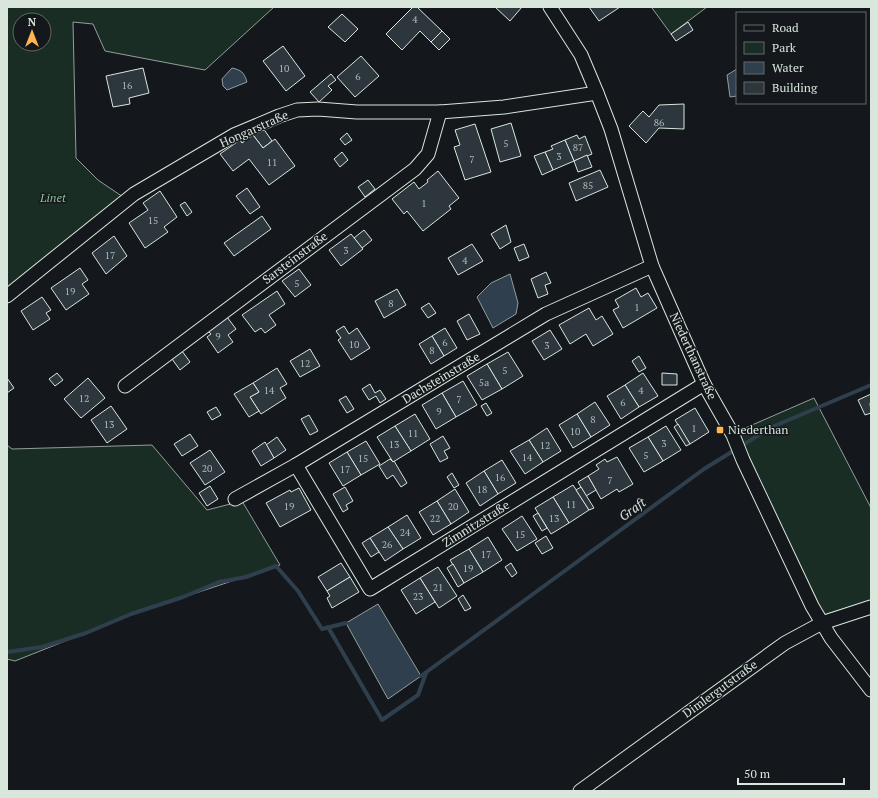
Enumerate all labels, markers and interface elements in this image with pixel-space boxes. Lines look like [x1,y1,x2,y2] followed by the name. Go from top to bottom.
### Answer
[12,12,52,52] north arrow
[736,12,866,104] legend
[412,13,418,26] house number: 4
[28,15,37,29] text: N
[772,20,799,35] text: Road
[772,40,797,55] text: Park
[772,60,804,75] text: Water
[279,62,289,75] house number: 10
[355,70,361,83] house number: 6
[122,79,133,92] house number: 16
[772,80,818,95] text: Building
[217,107,290,150] street label: Hongarstraße
[654,116,665,129] house number: 86
[503,137,509,150] house number: 5
[573,141,583,154] house number: 87
[556,150,562,163] house number: 3
[469,153,475,166] house number: 7
[267,156,277,169] house number: 11
[583,179,593,192] house number: 85
[39,190,67,205] park label: Linet
[421,197,427,210] house number: 1
[148,214,158,227] house number: 15
[259,228,330,287] street label: Sarsteinstraße
[343,244,349,257] house number: 3
[105,249,115,262] house number: 17
[462,254,468,267] house number: 4
[294,277,300,290] house number: 5
[65,285,75,298] house number: 19
[388,297,394,310] house number: 8
[634,301,640,314] house number: 1
[667,310,720,402] street label: Niederthanstraße
[215,330,221,343] house number: 9
[442,336,448,349] house number: 6
[349,338,359,351] house number: 10
[544,339,550,352] house number: 3
[429,344,435,357] house number: 8
[399,349,482,407] street label: Dachsteinstraße
[300,357,310,370] house number: 12
[502,364,508,377] house number: 5
[479,376,489,389] house number: 5a
[264,384,275,397] house number: 14
[638,384,644,397] house number: 4
[79,392,89,405] house number: 12
[456,393,462,406] house number: 7
[620,396,626,409] house number: 6
[436,405,442,418] house number: 9
[590,413,596,426] house number: 8
[104,418,114,431] house number: 13
[691,422,697,435] house number: 1
[728,422,788,437] place label: Niederthan
[570,425,580,438] house number: 10
[715,425,725,435] marker: Niederthan
[408,427,418,440] house number: 11
[661,437,667,450] house number: 3
[389,438,399,451] house number: 13
[540,439,550,452] house number: 12
[643,449,649,462] house number: 5
[522,451,533,464] house number: 14
[358,452,368,465] house number: 15
[202,462,212,475] house number: 20
[340,463,350,476] house number: 17
[495,471,506,484] house number: 16
[607,474,613,487] house number: 7
[477,483,487,496] house number: 18
[615,493,650,525] water label: Graft
[439,497,512,550] street label: Zimnitzstraße
[566,498,576,511] house number: 11
[284,500,294,513] house number: 19
[448,500,458,513] house number: 20
[430,512,440,525] house number: 22
[549,512,559,525] house number: 13
[400,526,411,539] house number: 24
[515,528,525,541] house number: 15
[382,538,393,551] house number: 26
[481,548,491,561] house number: 17
[463,562,473,575] house number: 19
[433,581,443,594] house number: 21
[413,590,423,603] house number: 23
[680,657,760,721] street label: Dimlergutstraße
[738,760,844,786] scale bar
[744,766,771,781] text: 50 m

